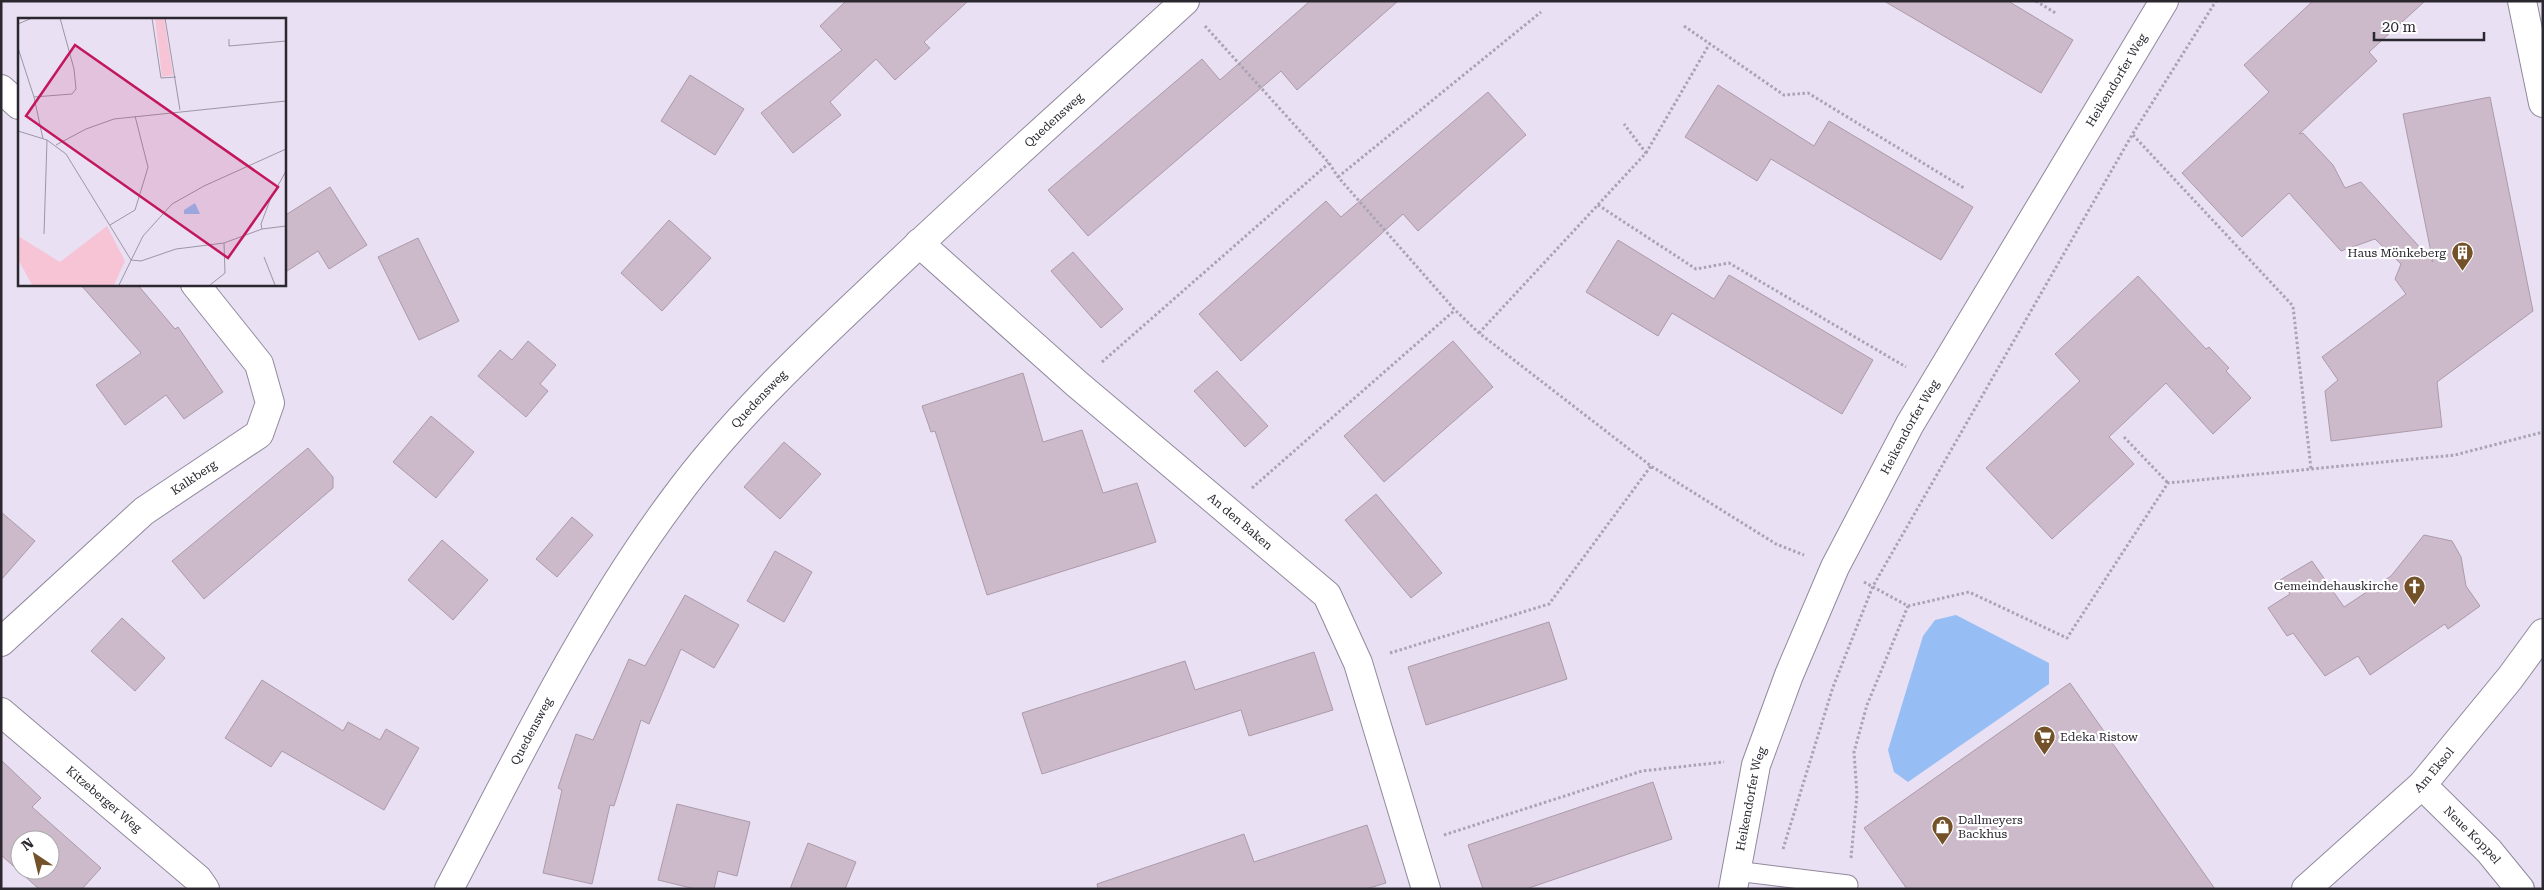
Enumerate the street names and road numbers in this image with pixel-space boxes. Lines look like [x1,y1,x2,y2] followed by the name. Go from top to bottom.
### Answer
[2083,31,2150,129] street label: Heikendorfer Weg
[1022,90,1086,150] street label: Quedensweg
[728,367,790,431] street label: Quedensweg
[1878,377,1942,477] street label: Heikendorfer Weg
[168,457,220,498] street label: Kalkberg
[1205,490,1275,553] street label: An den Baken
[508,695,555,767] street label: Quedensweg
[1733,745,1769,852] street label: Heikendorfer Weg
[2411,745,2457,796] street label: Am Eksol
[63,763,145,835] street label: Kitzeberger Weg
[2441,804,2504,867] street label: Neue Koppel

